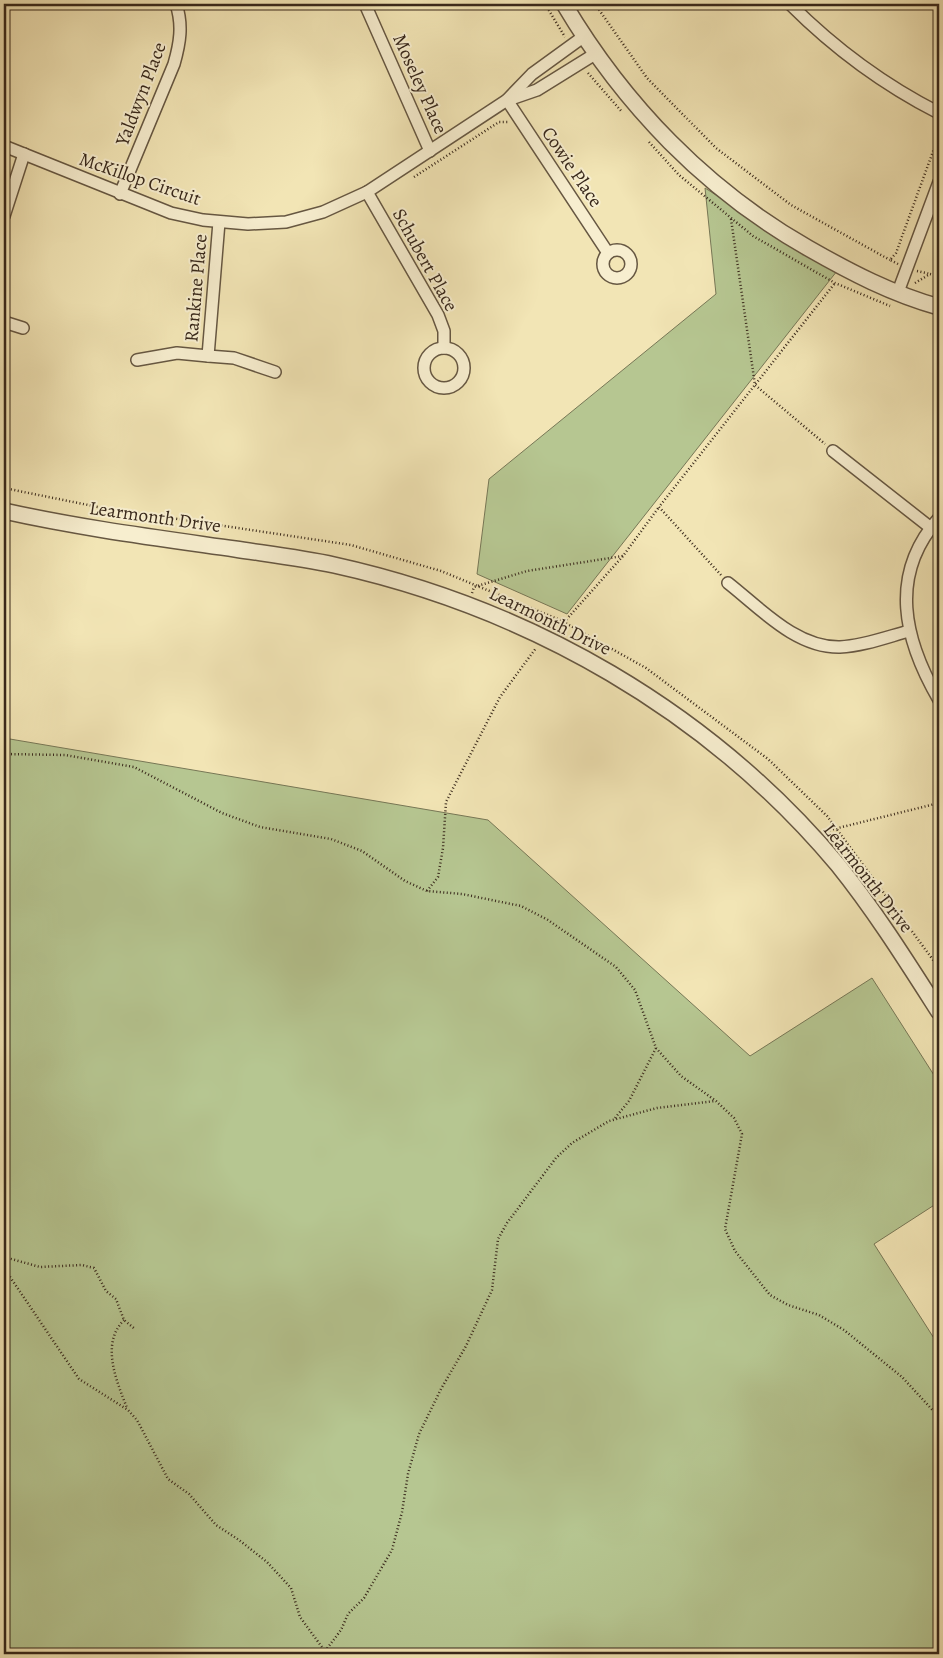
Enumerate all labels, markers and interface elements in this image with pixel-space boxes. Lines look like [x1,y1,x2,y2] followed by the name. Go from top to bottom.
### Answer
[386,30,454,138] street label: Moseley Place
[109,38,173,151] street label: Yaldwyn Place
[536,122,608,212] street label: Cowie Place
[76,146,204,212] street label: McKillop Circuit
[386,204,464,316] street label: Schubert Place
[178,233,214,343] street label: Rankine Place
[87,495,223,539] street label: Learmonth Drive
[485,580,615,662] street label: Learmonth Drive
[817,818,919,938] street label: Learmonth Drive

